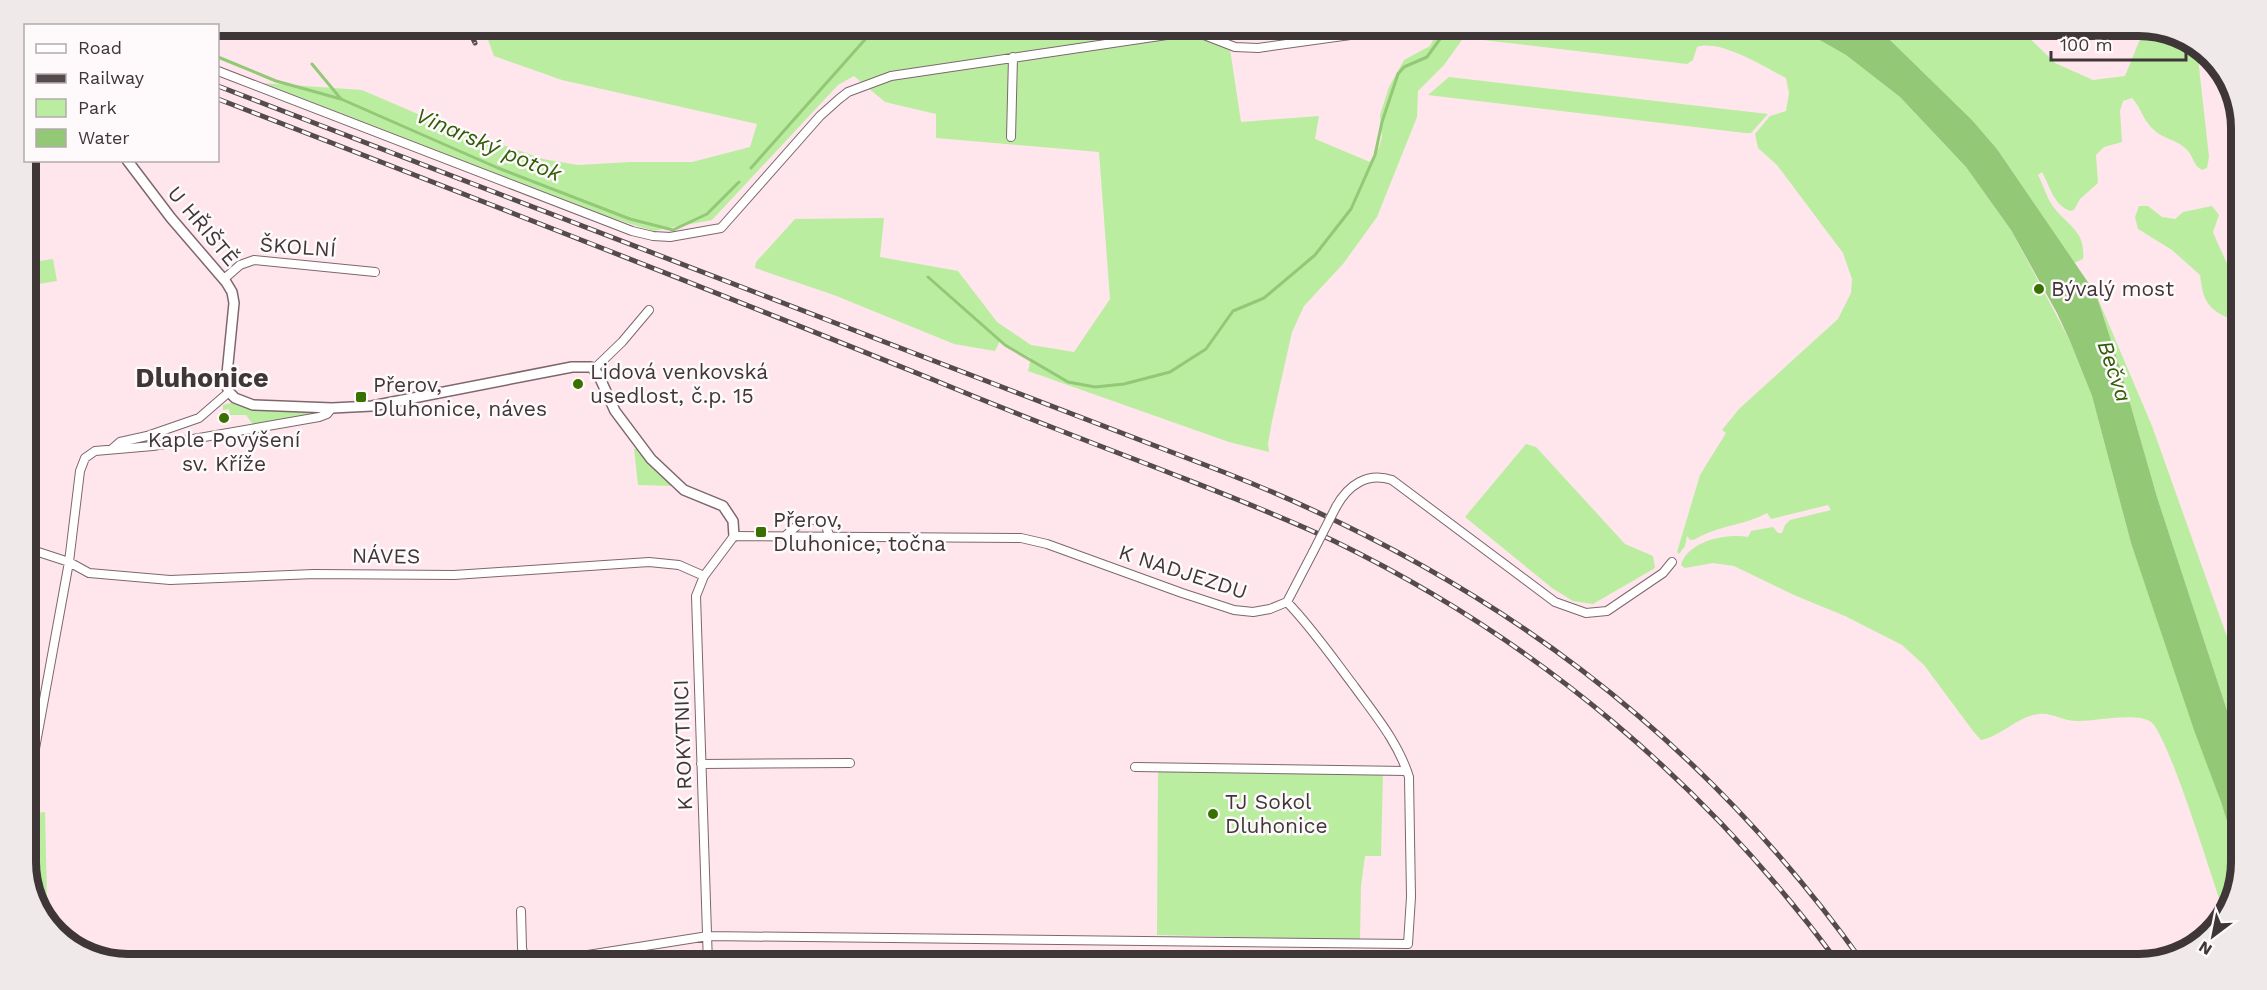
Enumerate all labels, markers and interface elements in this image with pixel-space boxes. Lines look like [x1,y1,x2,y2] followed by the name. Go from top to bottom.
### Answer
[24,24,219,162] legend
[2051,24,2186,62] scale bar
[2060,34,2113,55] text: 100 m
[78,37,122,58] text: Road
[78,67,145,88] text: Railway
[78,97,117,118] text: Park
[412,103,566,187] water label: Vinarský potok
[78,127,130,148] text: Water
[163,181,244,271] street label: U HŘIŠTĚ
[259,231,337,262] street label: ŠKOLNÍ
[2051,276,2174,301] place label: Bývalý most
[2032,282,2046,296] marker: Bývalý most
[2092,337,2137,405] water label: Bečva
[590,359,768,408] place label: Lidová venkovská usedlost, č.p. 15
[135,362,269,394] district label: Dluhonice
[373,372,547,421] place label: Přerov, Dluhonice, náves
[571,377,585,391] marker: Lidová venkovská usedlost, č.p. 15
[354,390,368,404] marker: Přerov, Dluhonice, náves
[217,411,231,425] marker: Kaple Povýšení sv. Kříže
[148,427,301,476] place label: Kaple Povýšení sv. Kříže
[773,507,946,556] place label: Přerov, Dluhonice, točna
[754,525,768,539] marker: Přerov, Dluhonice, točna
[1116,539,1251,604] street label: K NADJEZDU
[352,542,420,569] street label: NÁVES
[668,679,697,811] street label: K ROKYTNICI
[1225,789,1328,838] place label: TJ Sokol Dluhonice
[1206,807,1220,821] marker: TJ Sokol Dluhonice
[2183,906,2243,966] north arrow
[2195,937,2215,959] text: N

